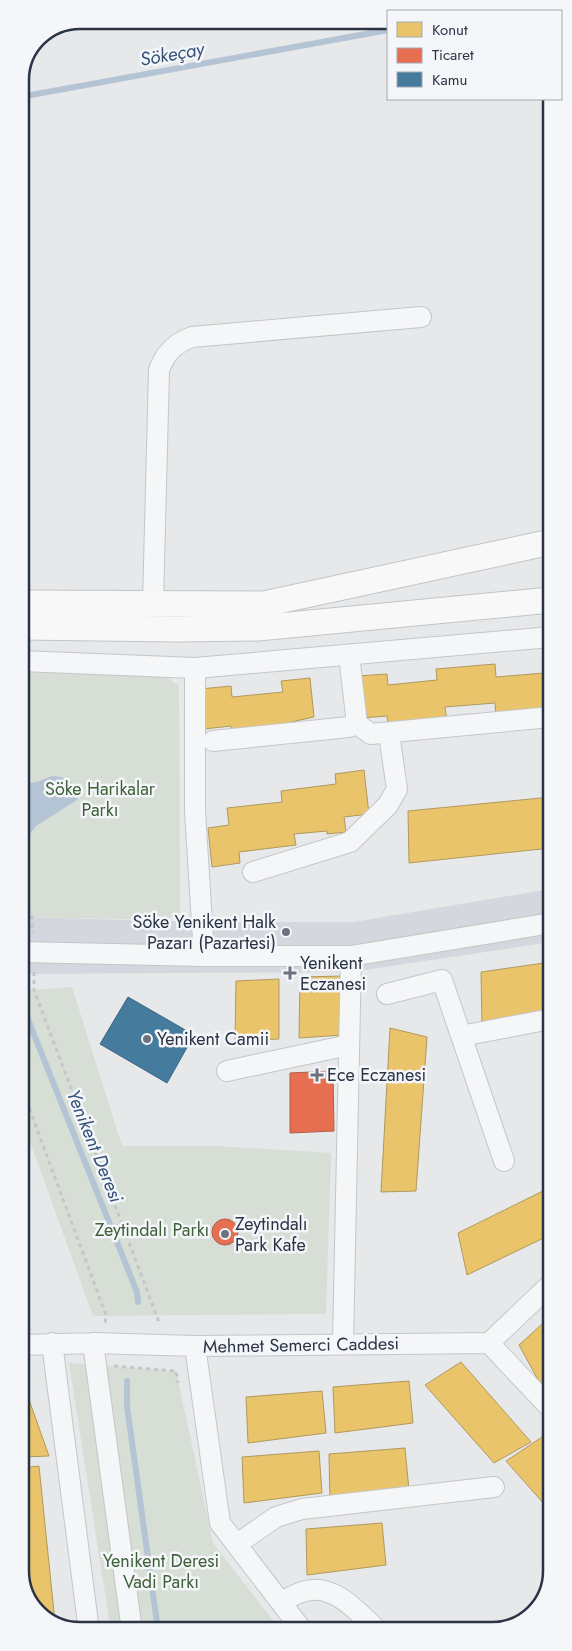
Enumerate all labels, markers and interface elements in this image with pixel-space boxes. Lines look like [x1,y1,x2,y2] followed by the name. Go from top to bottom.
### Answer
[387,10,562,100] legend
[432,19,468,41] text: Konut
[138,35,208,73] water label: Sökeçay
[432,44,474,66] text: Ticaret
[432,69,467,91] text: Kamu
[45,776,156,823] park label: Söke Harikalar Parkı
[133,909,276,956] place label: Söke Yenikent Halk Pazarı (Pazartesi)
[280,926,292,938] marker: Söke Yenikent Halk Pazarı (Pazartesi)
[300,950,366,997] place label: Yenikent Eczanesi
[284,967,296,979] marker: Yenikent Eczanesi
[157,1026,269,1052] place label: Yenikent Camii
[141,1033,153,1045] marker: Yenikent Camii
[327,1062,426,1088] place label: Ece Eczanesi
[311,1069,323,1081] marker: Ece Eczanesi
[60,1086,130,1208] water label: Yenikent Deresi
[235,1211,307,1258] place label: Zeytindalı Park Kafe
[95,1217,209,1243] park label: Zeytindalı Parkı
[219,1228,231,1240] marker: Zeytindalı Park Kafe
[203,1330,399,1360] street label: Mehmet Semerci Caddesi
[103,1548,219,1595] park label: Yenikent Deresi Vadi Parkı

